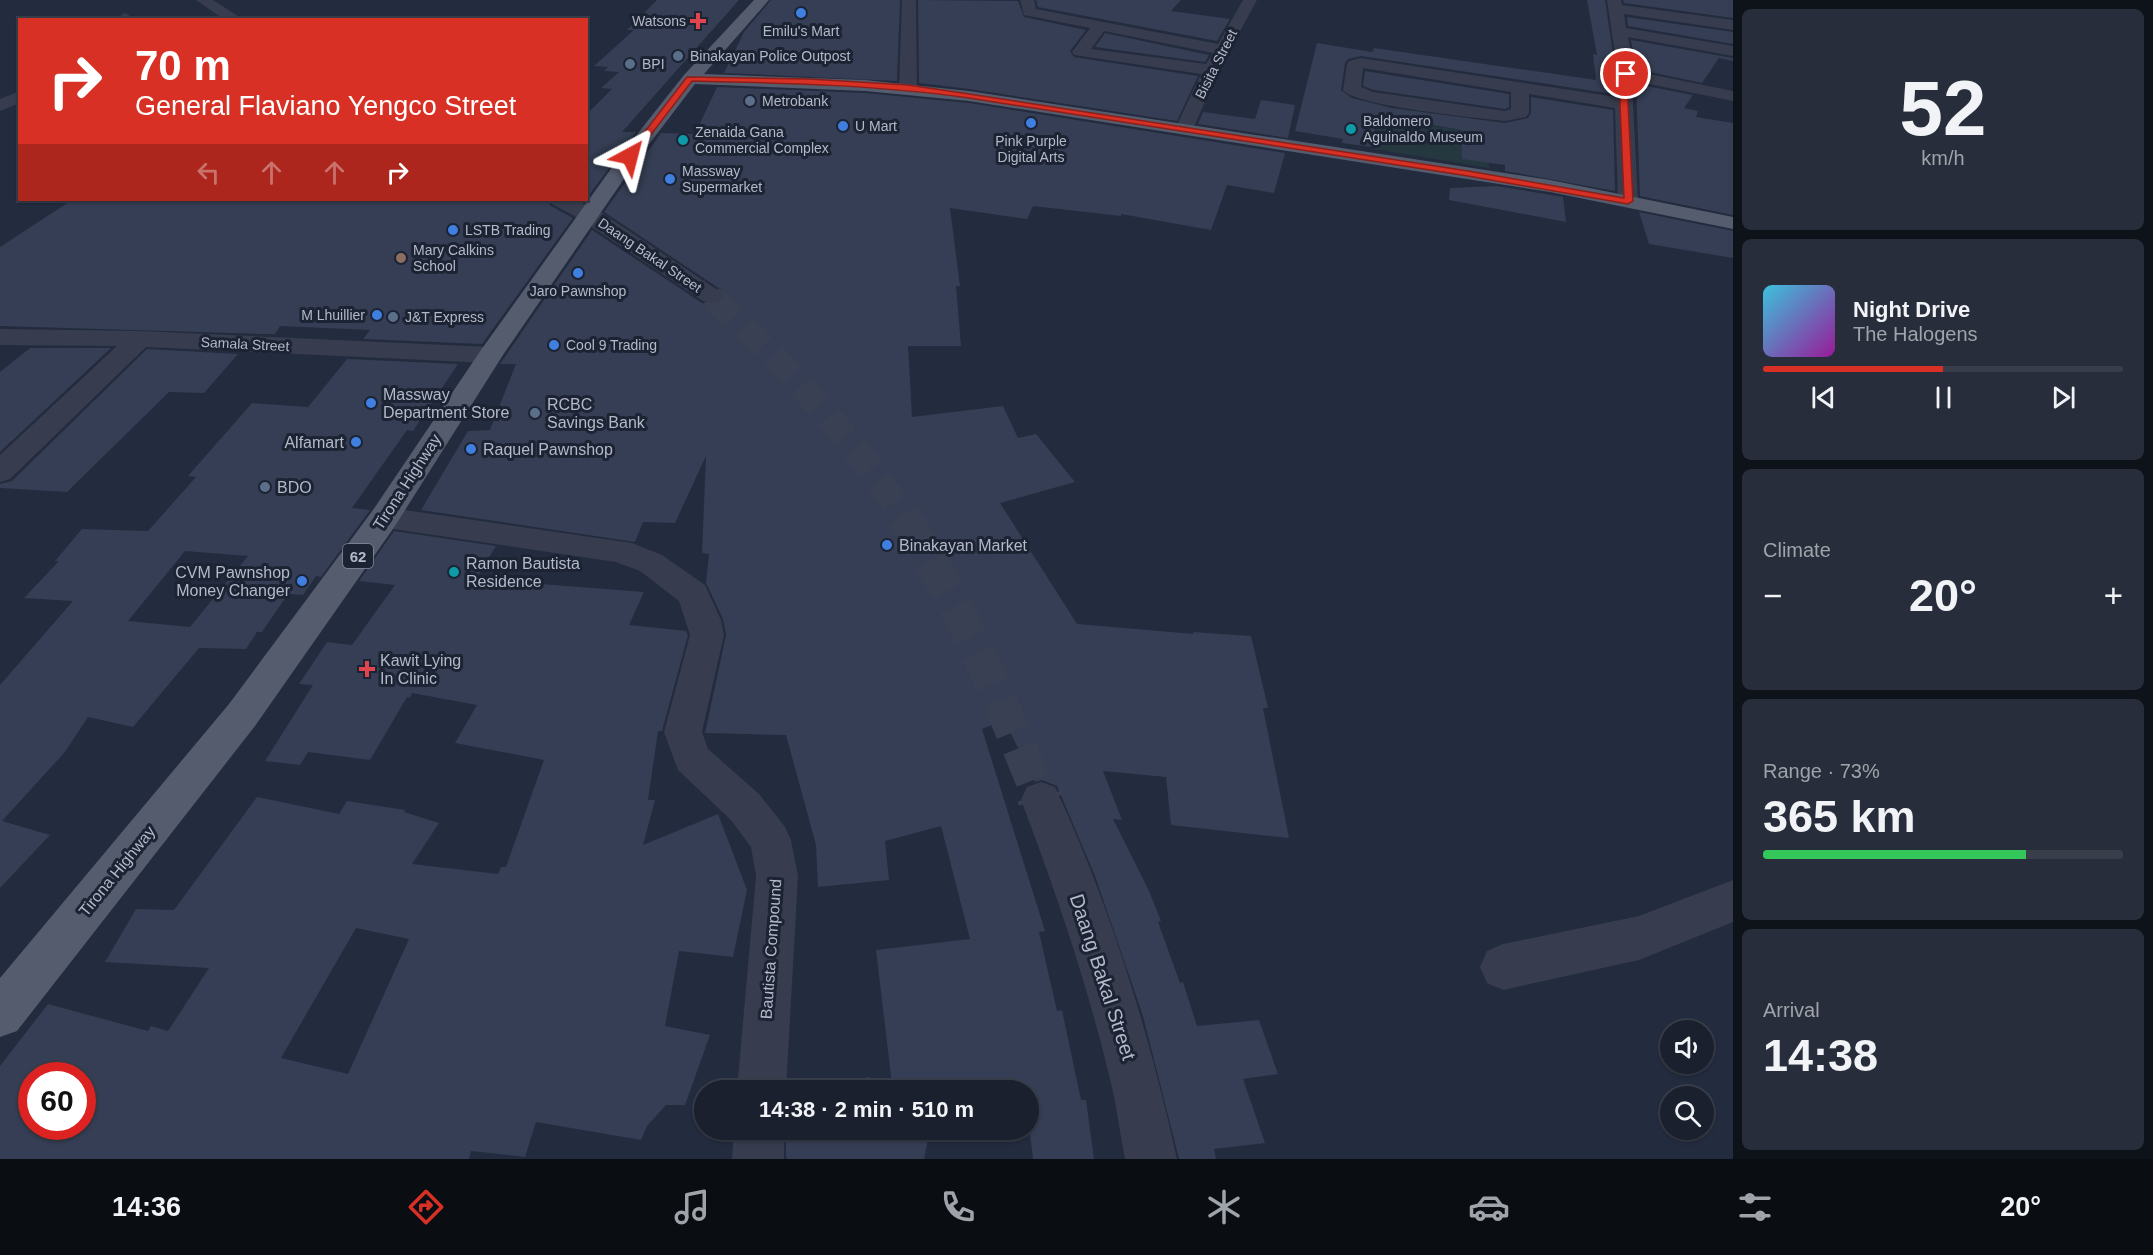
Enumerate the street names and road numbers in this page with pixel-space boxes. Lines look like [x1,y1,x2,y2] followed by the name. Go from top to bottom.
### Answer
[1192,27,1240,101] street label: Bisita Street
[595,214,705,296] street label: Daang Bakal Street
[200,334,290,354] street label: Samala Street
[370,431,444,533] street label: Tirona Highway
[343,544,373,568] road number: 62
[76,823,158,919] street label: Tirona Highway
[758,878,784,1020] street label: Bautista Compound
[1066,891,1140,1063] street label: Daang Bakal Street

